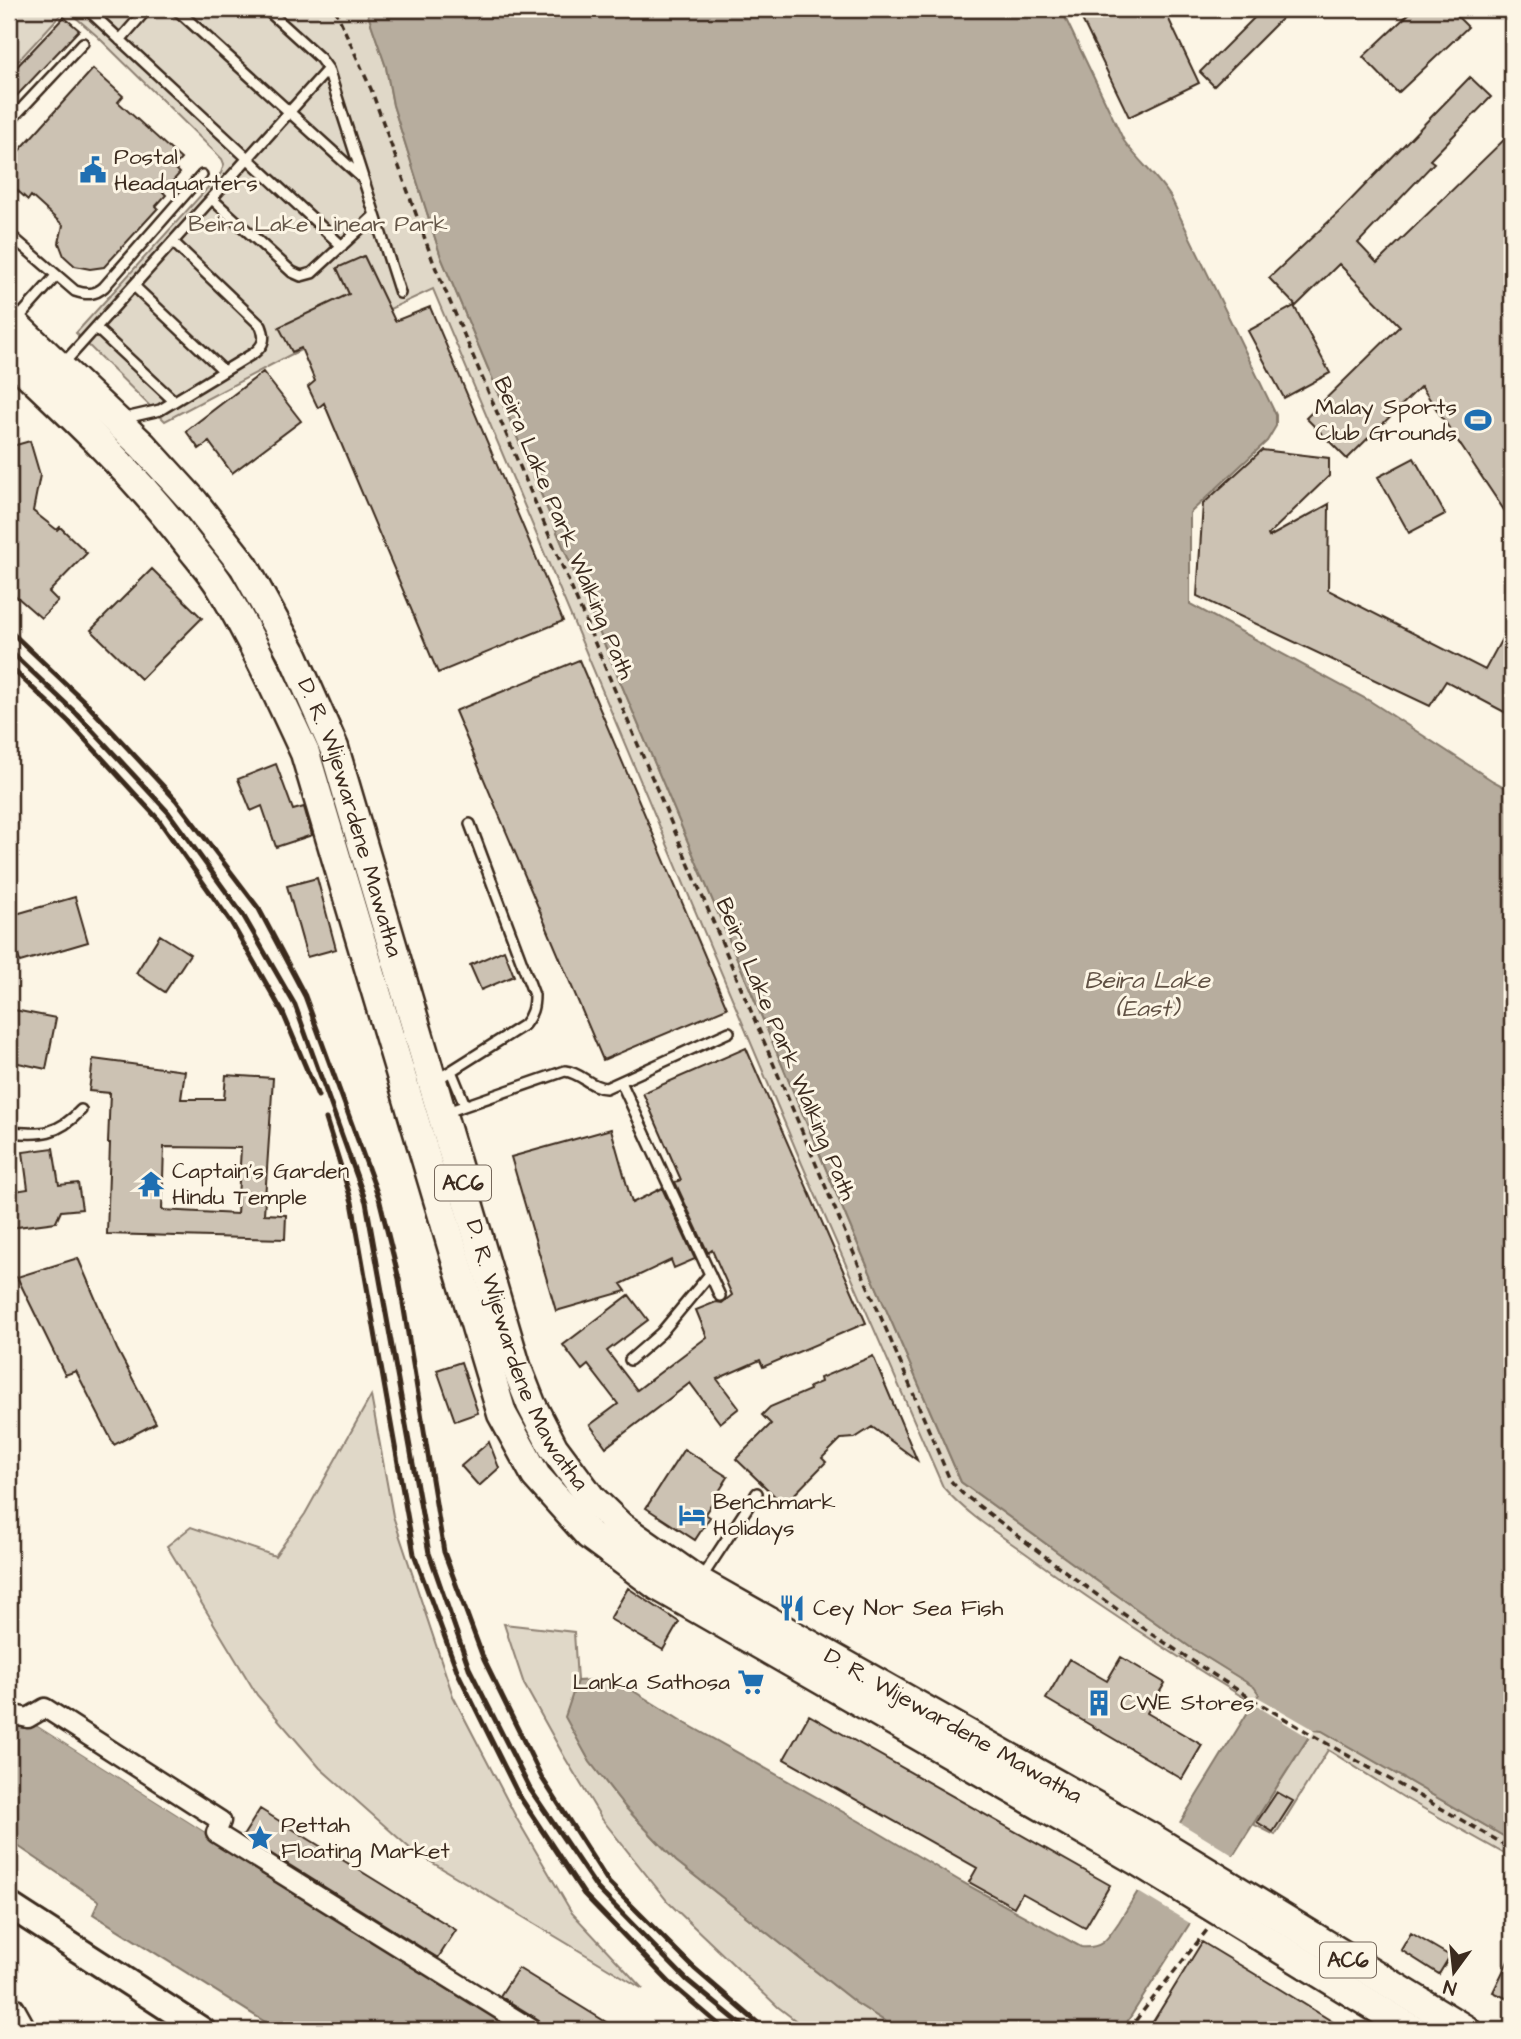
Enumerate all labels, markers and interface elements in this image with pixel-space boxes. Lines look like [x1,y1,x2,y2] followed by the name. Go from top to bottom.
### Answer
[114,141,258,199] place label: Postal Headquarters
[78,155,108,185] public building icon: Postal Headquarters
[188,208,448,240] park label: Beira Lake Linear Park
[485,372,643,685] street label: Beira Lake Park Walking Path
[1315,391,1457,449] place label: Malay Sports Club Grounds
[1463,405,1493,435] sports icon: Malay Sports Club Grounds
[289,673,411,961] street label: D. R. Wijewardene Mawatha
[707,893,865,1206] street label: Beira Lake Park Walking Path
[1084,964,1211,1026] water label: Beira Lake (East)
[172,1155,349,1213] place label: Captain's Garden Hindu Temple
[435,1166,491,1200] road number: AC6
[136,1169,166,1199] temple icon: Captain's Garden Hindu Temple
[458,1216,596,1497] street label: D. R. Wijewardene Mawatha
[713,1486,836,1545] place label: Benchmark Holidays
[677,1500,707,1530] hotel icon: Benchmark Holidays
[813,1592,1004,1625] place label: Cey Nor Sea Fish
[777,1593,807,1623] restaurant icon: Cey Nor Sea Fish
[818,1640,1088,1812] street label: D. R. Wijewardene Mawatha
[572,1666,730,1698] place label: Lanka Sathosa
[736,1667,766,1697] supermarket icon: Lanka Sathosa
[1120,1687,1254,1719] place label: CWE Stores
[1084,1688,1114,1718] building icon: CWE Stores
[281,1809,451,1868] place label: Pettah Floating Market
[245,1823,275,1853] place icon: Pettah Floating Market
[1420,1938,1490,2008] north arrow
[1320,1942,1376,1978] road number: AC6
[1441,1972,1459,2002] text: N

